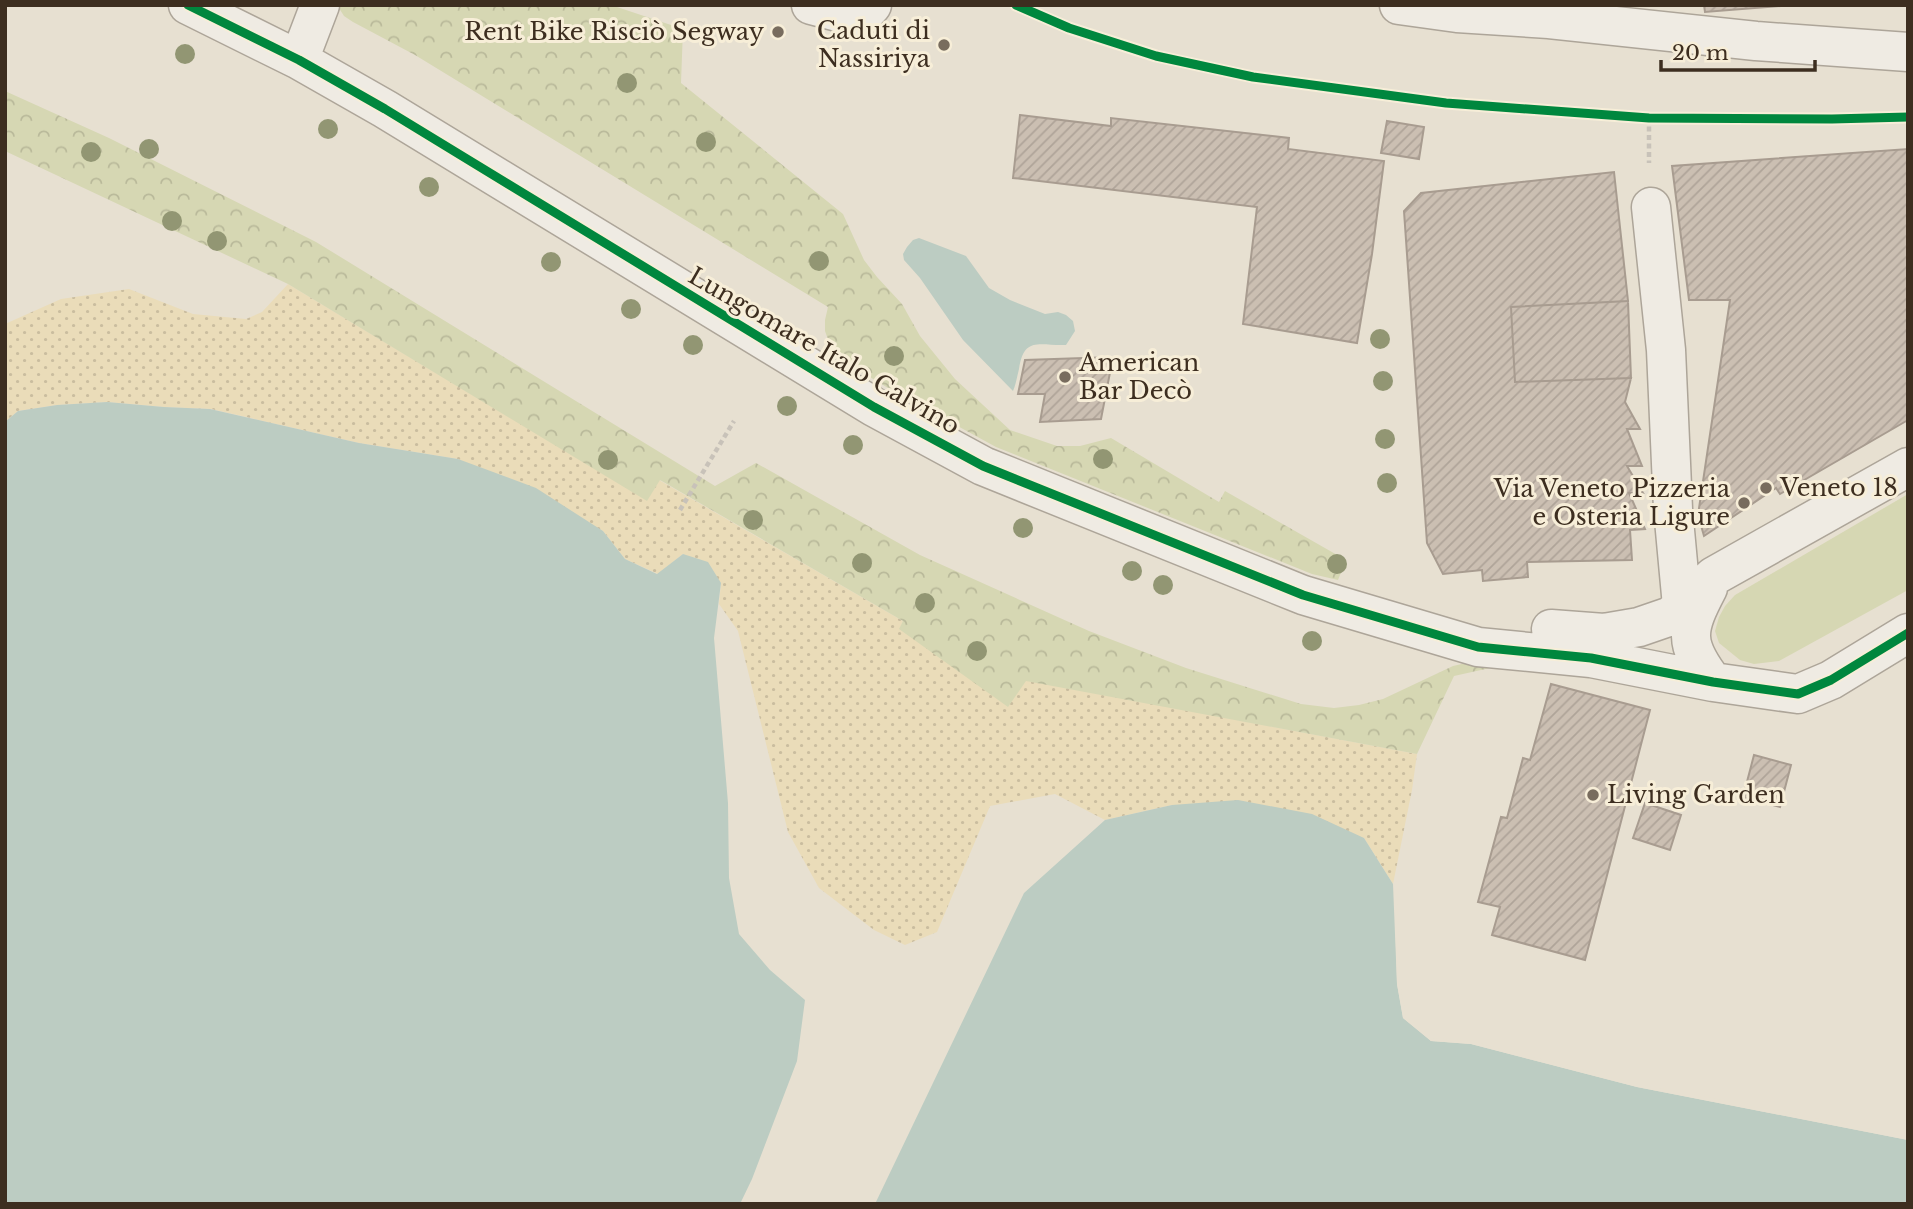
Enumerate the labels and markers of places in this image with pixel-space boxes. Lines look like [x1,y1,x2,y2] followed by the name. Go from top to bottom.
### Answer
[817,16,931,73] place label: Caduti di Nassiriya
[464,17,765,46] place label: Rent Bike Risciò Segway
[770,24,786,40] marker: Rent Bike Risciò Segway
[936,37,952,53] marker: Caduti di Nassiriya
[1078,348,1199,405] place label: American Bar Decò
[1057,369,1073,385] marker: American Bar Decò
[1779,473,1898,502] place label: Veneto 18
[1493,474,1731,531] place label: Via Veneto Pizzeria e Osteria Ligure
[1758,480,1774,496] marker: Veneto 18
[1736,495,1752,511] marker: Via Veneto Pizzeria e Osteria Ligure
[1607,780,1785,809] place label: Living Garden
[1585,787,1601,803] marker: Living Garden

